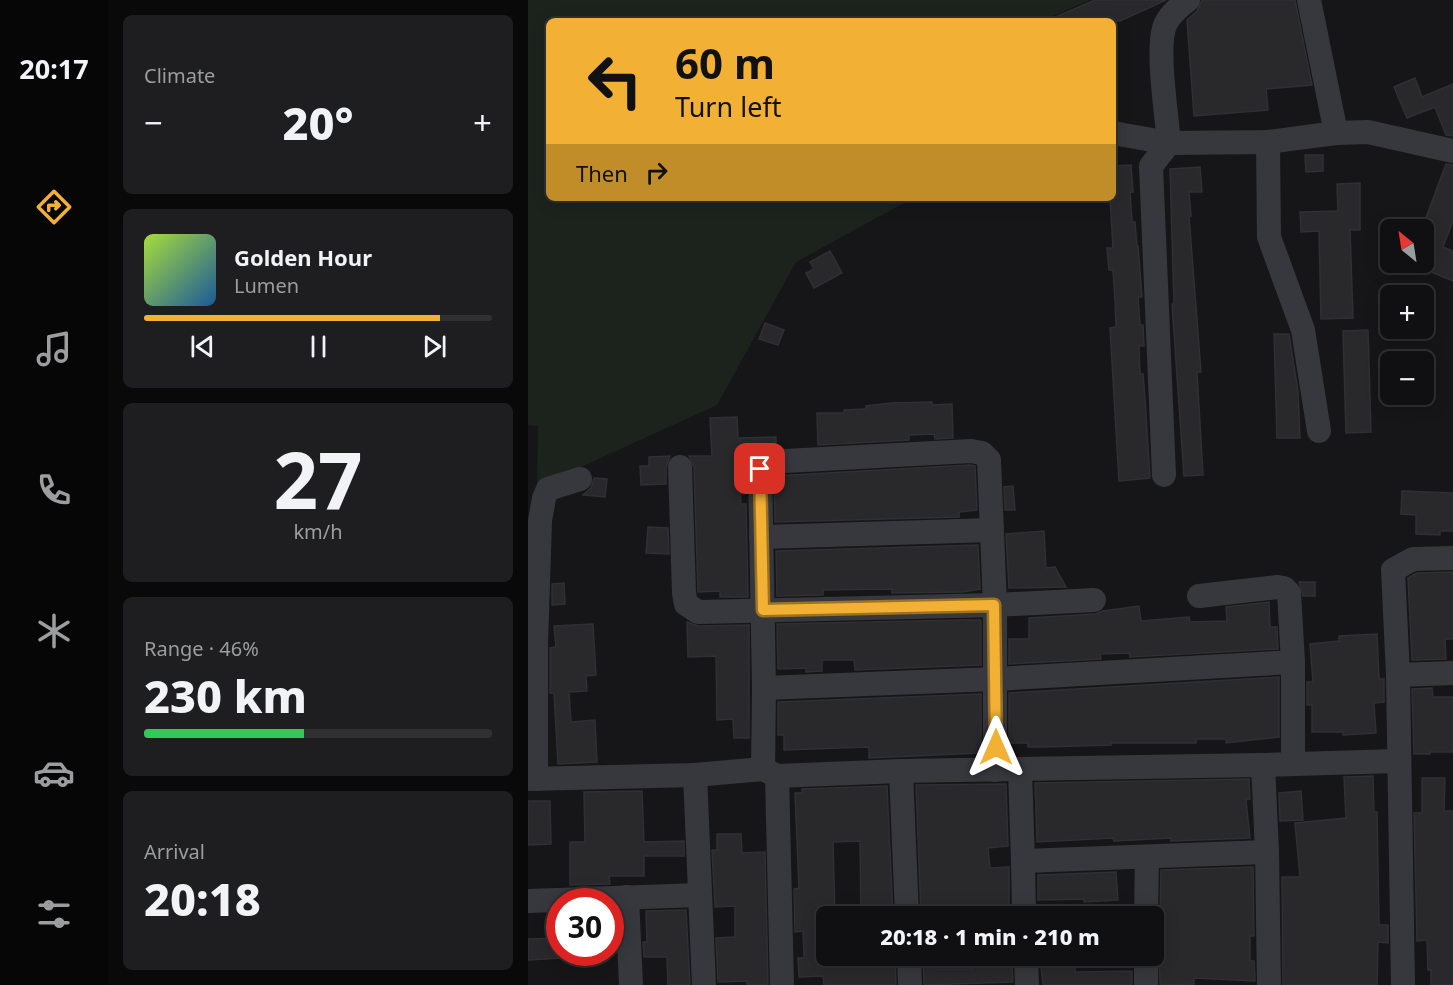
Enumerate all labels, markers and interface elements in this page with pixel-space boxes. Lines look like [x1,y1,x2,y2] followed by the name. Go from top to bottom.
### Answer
[675,34,775,91] text: 60 m
[576,42,654,120] icon: left
[19,50,89,87] text: 20:17
[144,62,215,89] text: Climate
[675,88,781,125] text: Turn left
[282,92,354,153] text: 20°
[144,100,163,145] text: −
[473,100,492,145] text: +
[640,156,673,189] icon: right
[576,158,628,188] text: Then
[33,186,75,228] icon: directions
[1380,219,1434,273] north arrow
[1380,219,1434,405] map controls
[234,242,372,272] text: Golden Hour
[234,272,299,299] text: Lumen
[1380,285,1434,339] button: +
[33,328,75,370] icon: music
[186,330,219,363] icon: previous
[302,330,335,363] icon: pause
[418,330,451,363] icon: next
[1380,351,1434,405] button: −
[273,426,363,532] text: 27
[734,443,785,494] pin
[743,452,776,485] icon: arrive
[33,469,75,511] icon: phone
[293,518,343,545] text: km/h
[33,610,75,652] icon: climate
[144,635,259,662] text: Range · 46%
[144,665,307,726] text: 230 km
[964,715,1028,779] position arrow
[33,752,75,794] icon: car
[144,838,205,865] text: Arrival
[144,868,261,929] text: 20:18
[546,888,624,966] speed limit sign: 30
[33,893,75,935] icon: filters
[880,921,1100,951] text: 20:18 · 1 min · 210 m

